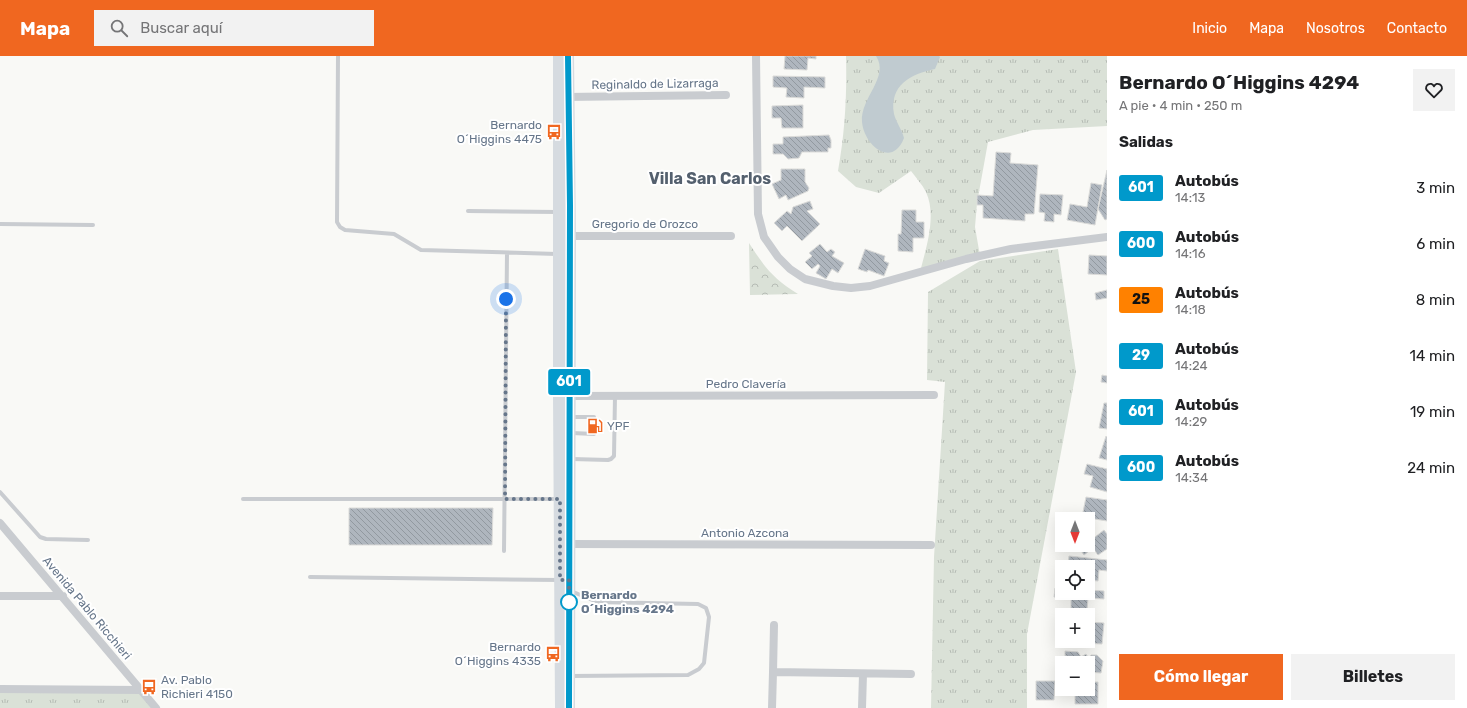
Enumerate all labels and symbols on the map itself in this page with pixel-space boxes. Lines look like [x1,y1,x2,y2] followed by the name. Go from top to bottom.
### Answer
[591,76,719,92] street label: Reginaldo de Lizarraga
[457,118,542,146] place label: Bernardo O´Higgins 4475
[545,123,563,141] bus stop icon: Bernardo O´Higgins 4475
[649,169,771,188] district label: Villa San Carlos
[592,217,698,231] street label: Gregorio de Orozco
[496,289,516,309] your location
[546,369,592,395] line badge: 601
[706,377,786,391] street label: Pedro Clavería
[586,417,604,435] fuel station icon: YPF
[607,419,629,433] place label: YPF
[1055,512,1095,552] north arrow
[701,526,789,540] street label: Antonio Azcona
[40,554,134,662] street label: Avenida Pablo Ricchieri
[581,588,674,616] place label: Bernardo O´Higgins 4294
[560,593,578,611] marker: Bernardo O´Higgins 4294
[455,640,541,668] place label: Bernardo O´Higgins 4335
[544,645,562,663] bus stop icon: Bernardo O´Higgins 4335
[161,673,233,701] place label: Av. Pablo Richieri 4150
[140,678,158,696] bus stop icon: Av. Pablo Richieri 4150

